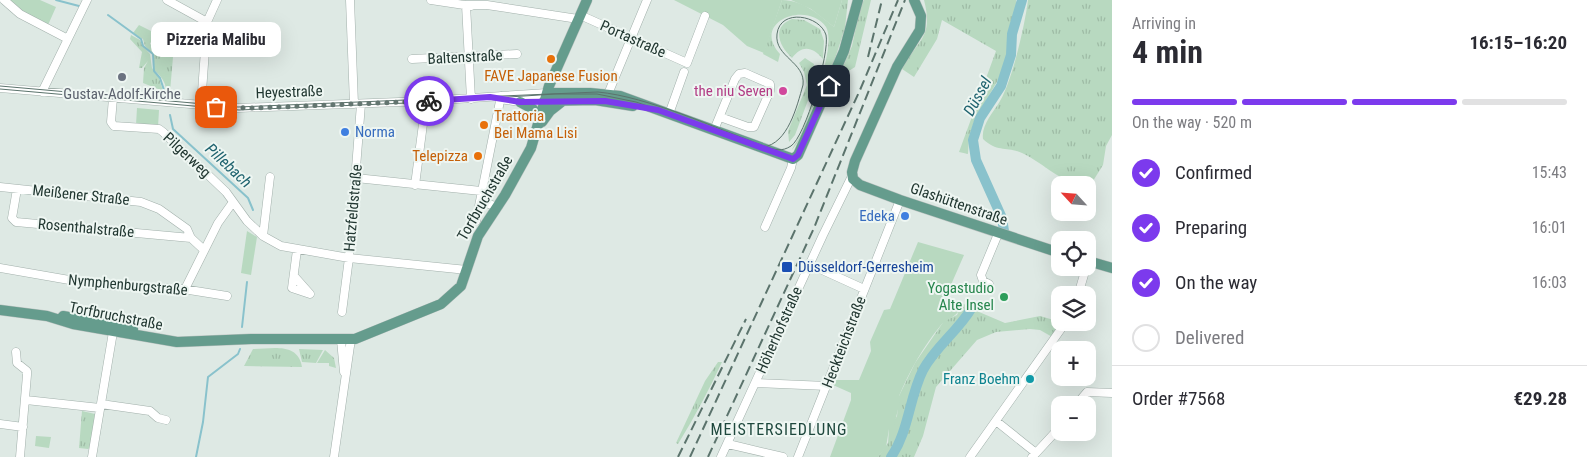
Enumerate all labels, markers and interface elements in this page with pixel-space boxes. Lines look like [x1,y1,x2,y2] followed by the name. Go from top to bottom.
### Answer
[1132,14,1196,33] text: Arriving in
[597,17,669,61] street label: Portastraße
[151,22,281,57] callout: Pizzeria Malibu
[166,30,266,49] text: Pizzeria Malibu
[1469,31,1567,54] text: 16:15–16:20
[1132,33,1203,71] text: 4 min
[427,46,503,68] street label: Baltenstraße
[545,53,557,65] marker: FAVE Japanese Fusion
[808,65,850,107] pin
[484,67,618,85] place label: FAVE Japanese Fusion
[116,71,128,83] marker: Gustav-Adolf-Kirche
[815,72,843,100] icon: home
[959,73,996,119] water label: Düssel
[404,76,454,126] courier
[255,82,323,102] street label: Heyestraße
[694,82,773,100] place label: the niu Seven
[63,85,181,103] place label: Gustav-Adolf-Kirche
[777,85,789,97] marker: the niu Seven
[195,86,237,128] pin
[415,87,443,115] icon: bike
[202,93,230,121] icon: bag
[494,107,577,142] place label: Trattoria Bei Mama Lisi
[1132,113,1252,132] text: On the way · 520 m
[478,119,490,131] marker: Trattoria Bei Mama Lisi
[355,123,395,141] place label: Norma
[339,126,351,138] marker: Norma
[159,128,215,182] street label: Pilgerweg
[202,139,256,192] water label: Pillebach
[412,147,468,165] place label: Telepizza
[472,150,484,162] marker: Telepizza
[453,152,517,244] street label: Torfbruchstraße
[1132,159,1160,187] icon: check
[1175,161,1252,184] text: Confirmed
[1532,163,1567,182] text: 15:43
[340,164,366,252] street label: Hatzfeldstraße
[1051,176,1096,221] north arrow
[1051,176,1096,441] map controls
[908,179,1010,229] street label: Glashüttenstraße
[32,181,130,209] street label: Meißener Straße
[859,207,895,225] place label: Edeka
[899,210,911,222] marker: Edeka
[1132,214,1160,242] icon: check
[37,215,135,241] street label: Rosenthalstraße
[1175,216,1247,239] text: Preparing
[1532,218,1567,237] text: 16:01
[1051,231,1096,276] button: locate
[798,258,934,276] place label: Düsseldorf-Gerresheim
[780,260,794,274] marker: Düsseldorf-Gerresheim
[1132,269,1160,297] icon: check
[68,271,188,299] street label: Nymphenburgstraße
[1175,271,1257,294] text: On the way
[1532,273,1567,292] text: 16:03
[928,279,994,314] place label: Yogastudio Alte Insel
[752,284,806,376] street label: Höherhofstraße
[1051,286,1096,331] button: layers
[998,291,1010,303] marker: Yogastudio Alte Insel
[818,294,870,390] street label: Heckteichstraße
[68,298,164,334] street label: Torfbruchstraße
[1175,326,1244,349] text: Delivered
[1051,341,1096,386] button: +
[943,370,1020,388] place label: Franz Boehm
[1024,373,1036,385] marker: Franz Boehm
[1132,387,1225,410] text: Order #7568
[1513,387,1567,410] text: €29.28
[1051,396,1096,441] button: −
[710,420,848,439] district label: MEISTERSIEDLUNG

